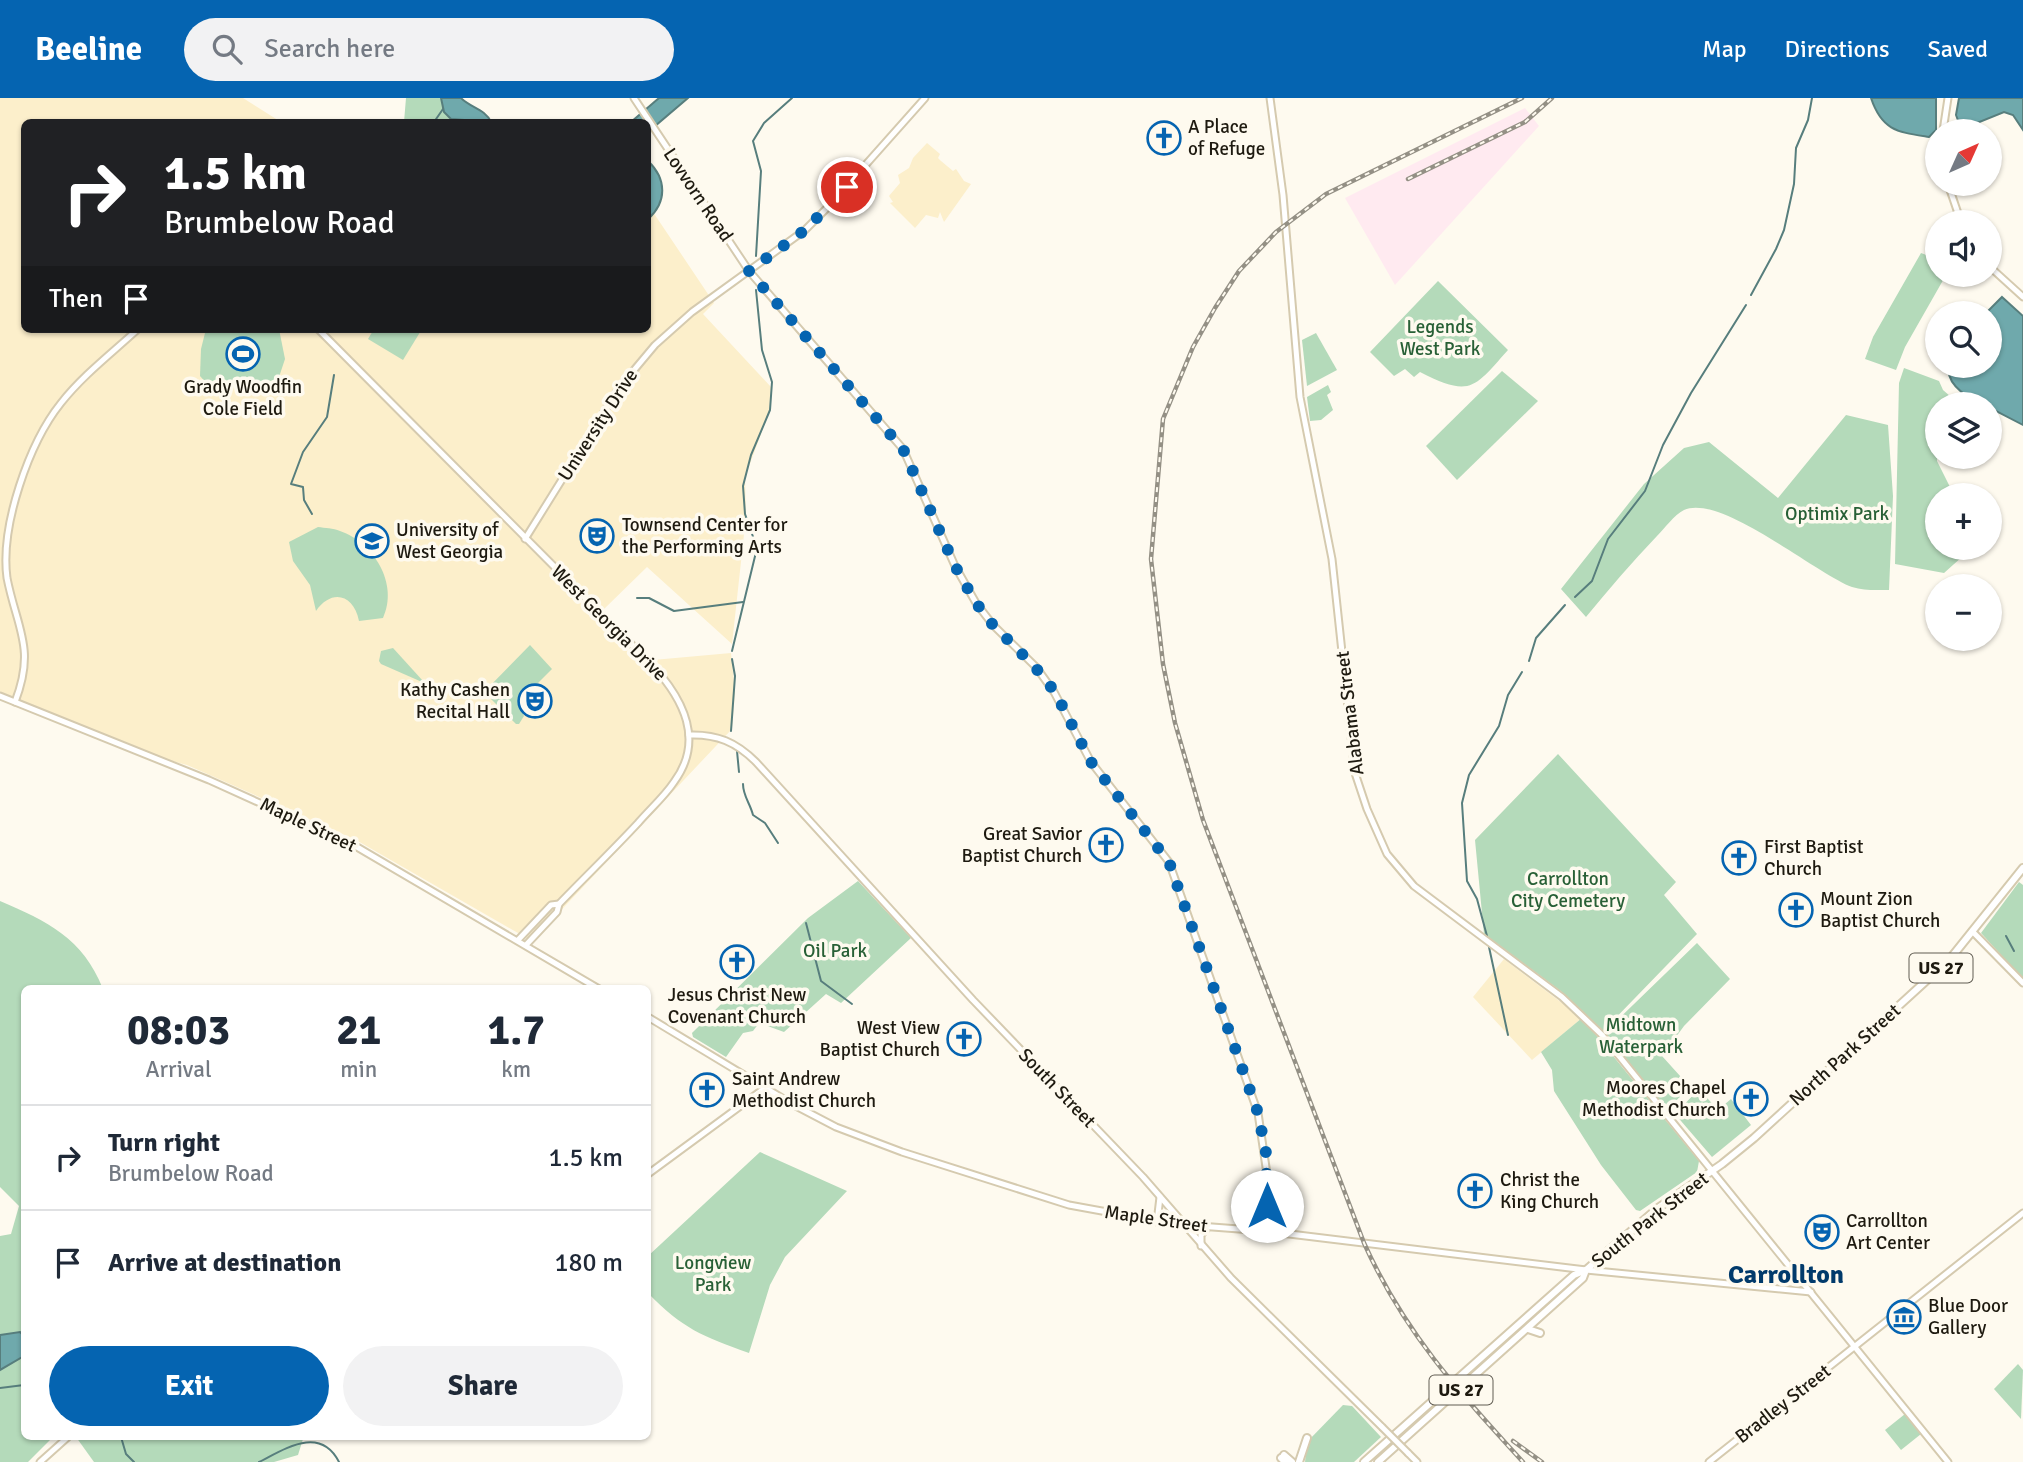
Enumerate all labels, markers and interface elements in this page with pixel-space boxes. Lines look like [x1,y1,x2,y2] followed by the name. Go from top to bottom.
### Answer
[184,18,674,81] search box
[35,29,142,70] text: Beeline
[208,30,246,68] icon: search
[264,33,395,65] text: Search here
[1702,34,1747,64] text: Map
[1785,34,1890,64] text: Directions
[1928,34,1988,64] text: Saved
[1188,115,1265,161] place label: A Place of Refuge
[1145,119,1183,157] church icon: A Place of Refuge
[1925,119,2002,196] north arrow
[1925,119,2002,651] map controls
[164,143,307,203] text: 1.5 km
[658,143,738,247] street label: Lovvorn Road
[49,147,140,238] icon: right
[817,157,877,217] pin
[828,168,866,206] icon: arrive
[164,203,395,242] text: Brumbelow Road
[1925,210,2002,287] button: sound
[117,280,155,318] icon: arrive
[49,283,103,315] text: Then
[1925,301,2002,378] button: search
[1400,315,1481,361] park label: Legends West Park
[224,335,262,373] sports icon: Grady Woodfin Cole Field
[553,365,643,485] street label: University Drive
[184,375,302,421] place label: Grady Woodfin Cole Field
[1925,392,2002,469] button: layers
[1925,483,2002,560] button: +
[1785,502,1890,526] park label: Optimix Park
[622,513,787,559] place label: Townsend Center for the Performing Arts
[578,517,616,555] theatre icon: Townsend Center for the Performing Arts
[396,518,503,564] place label: University of West Georgia
[353,522,391,560] school or university icon: University of West Georgia
[546,560,672,686] street label: West Georgia Drive
[1925,574,2002,651] button: −
[1330,649,1370,776] street label: Alabama Street
[400,678,510,724] place label: Kathy Cashen Recital Hall
[516,682,554,720] theatre icon: Kathy Cashen Recital Hall
[256,792,360,858] street label: Maple Street
[962,822,1082,868] place label: Great Savior Baptist Church
[1087,826,1125,864] church icon: Great Savior Baptist Church
[1764,835,1864,881] place label: First Baptist Church
[1720,839,1758,877] church icon: First Baptist Church
[1511,867,1625,913] park label: Carrollton City Cemetery
[1820,887,1940,933] place label: Mount Zion Baptist Church
[1777,891,1815,929] church icon: Mount Zion Baptist Church
[803,939,867,963] park label: Oil Park
[718,943,756,981] church icon: Jesus Christ New Covenant Church
[1910,954,1972,982] road number: US 27
[668,983,807,1029] place label: Jesus Christ New Covenant Church
[1784,998,1906,1111] street label: North Park Street
[127,1005,230,1056] text: 08:03
[336,1005,382,1056] text: 21
[488,1005,545,1056] text: 1.7
[1599,1013,1684,1059] park label: Midtown Waterpark
[820,1016,940,1062] place label: West View Baptist Church
[945,1020,983,1058] church icon: West View Baptist Church
[1013,1043,1101,1133] street label: South Street
[145,1055,212,1084] text: Arrival
[340,1055,377,1084] text: min
[501,1055,531,1084] text: km
[732,1067,876,1113] place label: Saint Andrew Methodist Church
[688,1071,726,1109] church icon: Saint Andrew Methodist Church
[1582,1076,1726,1122] place label: Moores Chapel Methodist Church
[1732,1080,1770,1118] church icon: Moores Chapel Methodist Church
[108,1127,220,1159] text: Turn right
[49,1139,87,1177] icon: right
[549,1142,623,1174] text: 1.5 km
[108,1159,274,1188] text: Brumbelow Road
[1587,1167,1714,1273] street label: South Park Street
[1500,1168,1599,1214] place label: Christ the King Church
[1230,1169,1304,1243] position arrow
[1456,1172,1494,1210] church icon: Christ the King Church
[1103,1200,1209,1238] street label: Maple Street
[1846,1209,1930,1255] place label: Carrollton Art Center
[1803,1213,1841,1251] theatre icon: Carrollton Art Center
[49,1244,87,1282] icon: arrive
[108,1247,341,1279] text: Arrive at destination
[554,1247,623,1279] text: 180 m
[675,1251,751,1297] park label: Longview Park
[1728,1259,1844,1291] district label: Carrollton
[1928,1294,2008,1340] place label: Blue Door Gallery
[1885,1298,1923,1336] museum icon: Blue Door Gallery
[49,1346,329,1426] button: Exit
[343,1346,623,1426] button: Share
[1730,1359,1836,1449] street label: Bradley Street
[1430,1376,1492,1405] road number: US 27

